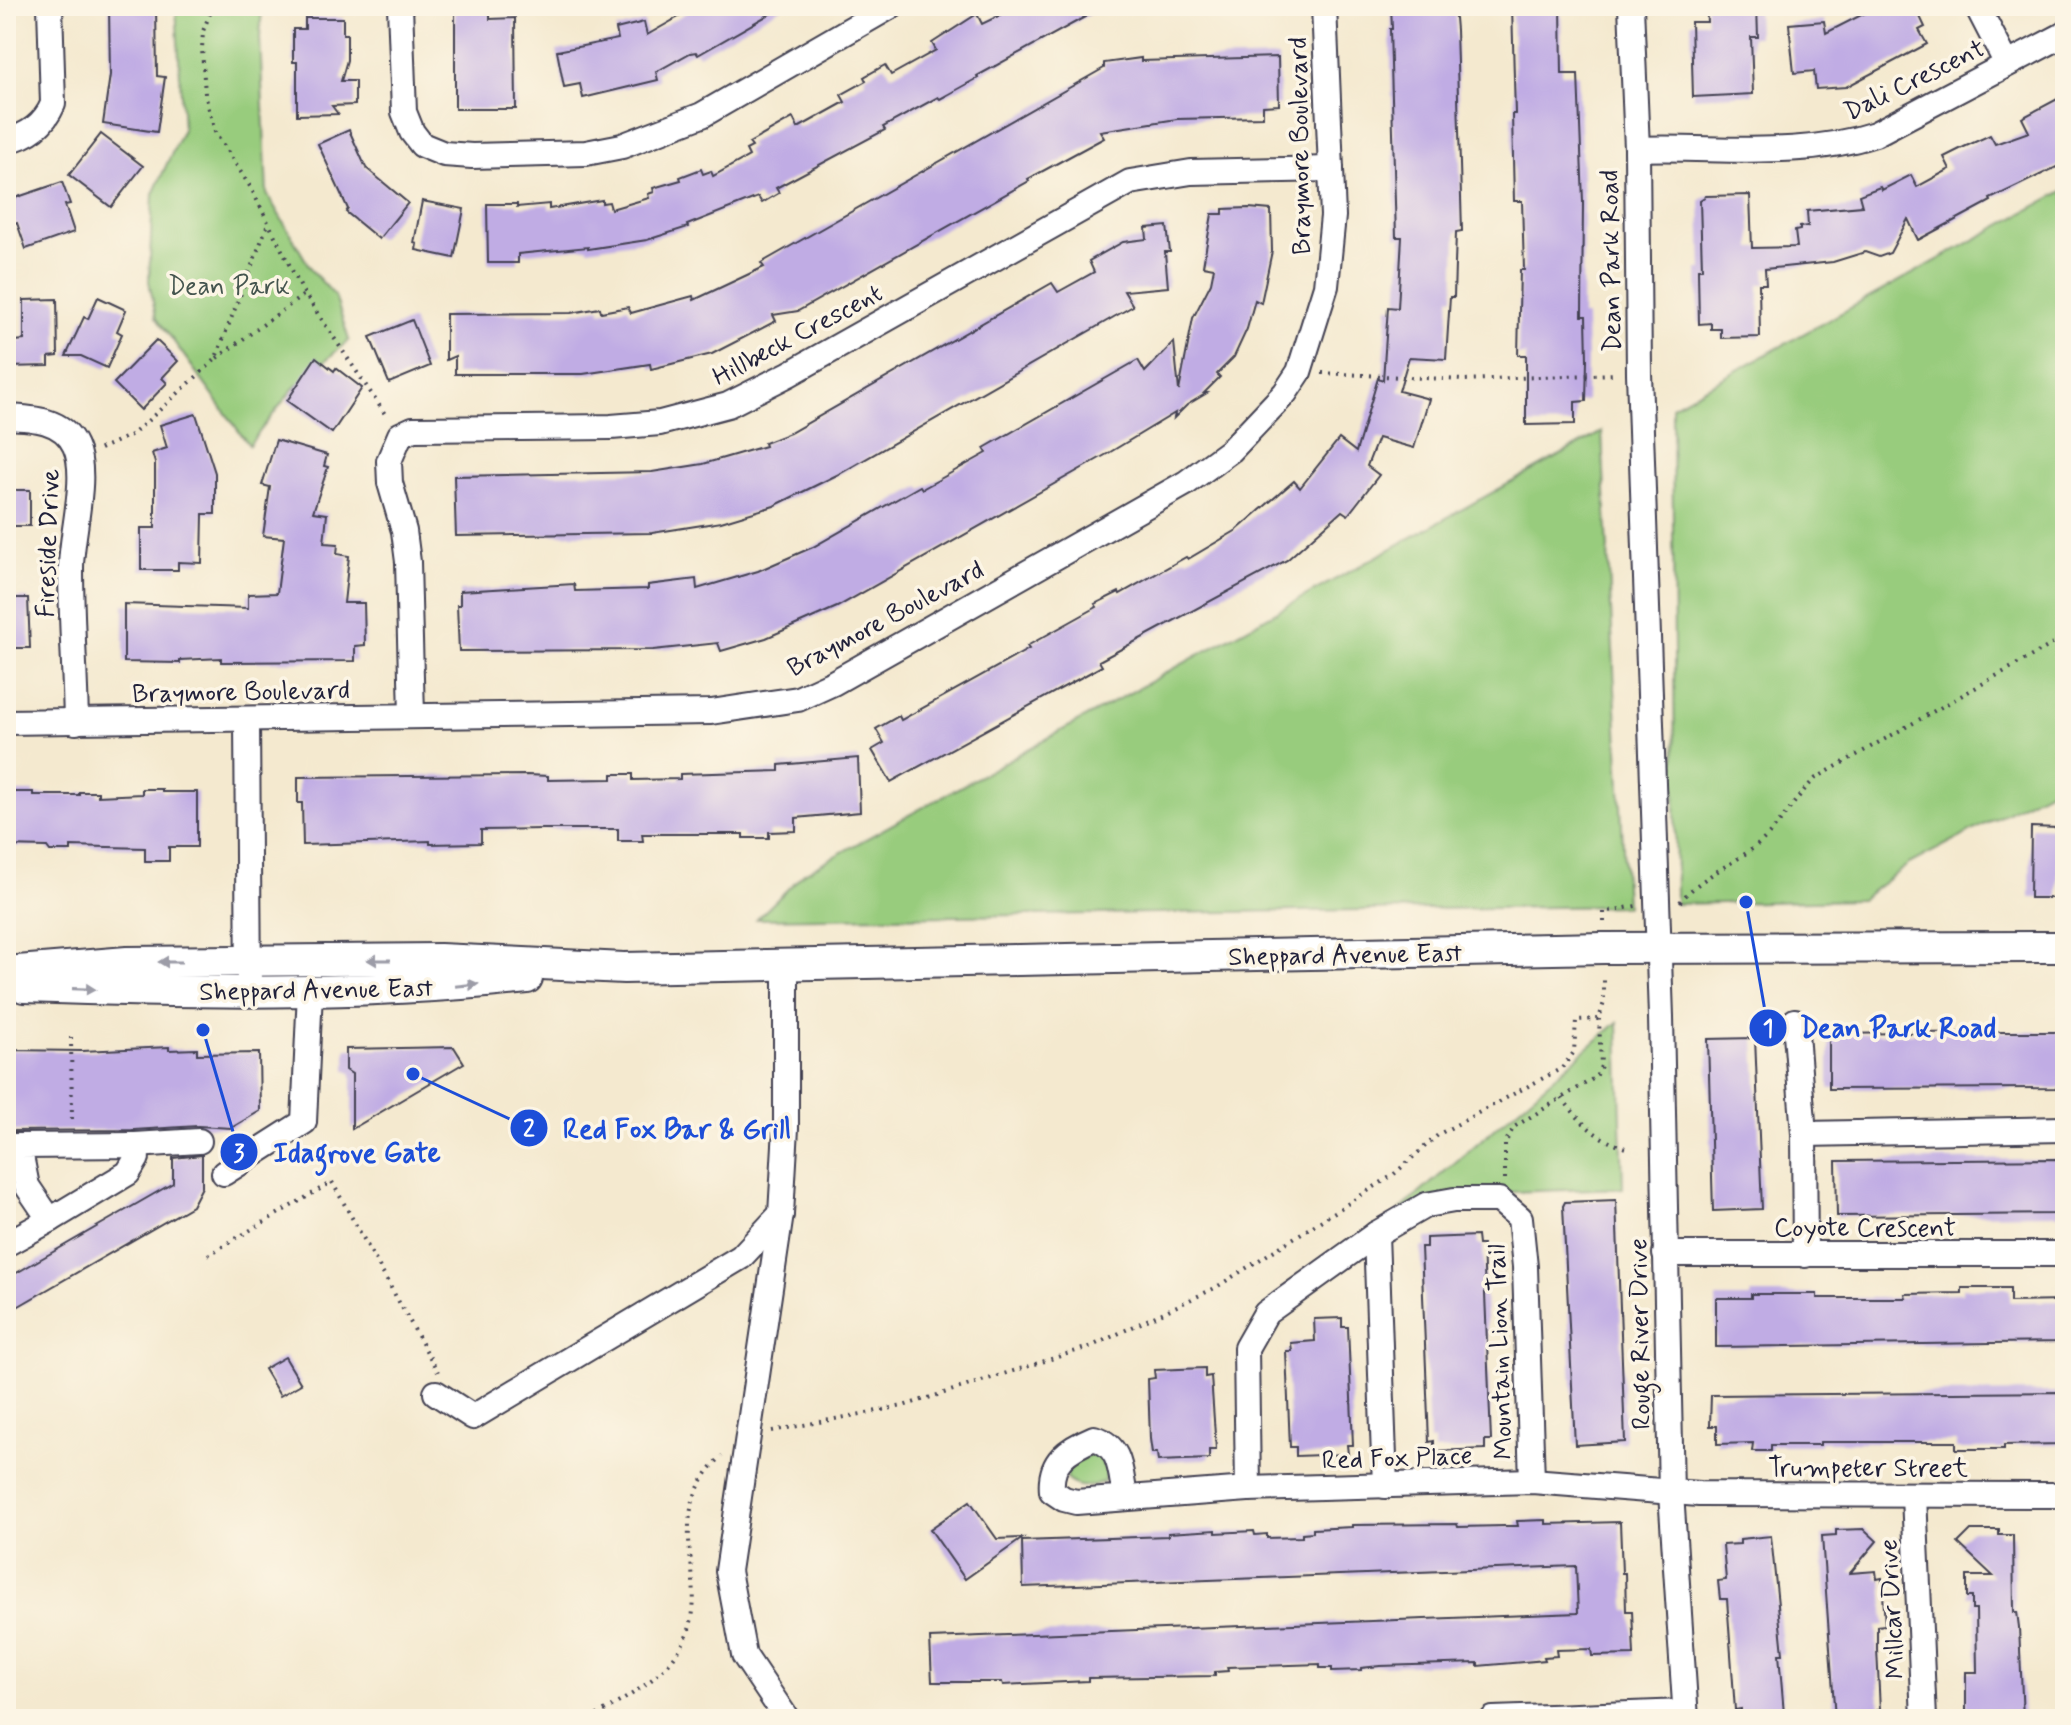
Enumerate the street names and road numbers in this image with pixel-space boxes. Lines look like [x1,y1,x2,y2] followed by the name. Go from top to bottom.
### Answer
[1839,32,1991,130] street label: Dali Crescent
[1282,37,1320,255] street label: Braymore Boulevard
[1593,169,1631,352] street label: Dean Park Road
[707,277,889,395] street label: Hillbeck Crescent
[29,468,69,618] street label: Fireside Drive
[782,554,990,686] street label: Braymore Boulevard
[132,674,350,712] street label: Braymore Boulevard
[1228,937,1462,975] street label: Sheppard Avenue East
[199,972,433,1010] street label: Sheppard Avenue East
[1774,1212,1956,1246] street label: Coyote Crescent
[1622,1238,1663,1430] street label: Rouge River Drive
[1480,1244,1522,1460] street label: Mountain Lion Trail
[1321,1439,1473,1479] street label: Red Fox Place
[1768,1452,1968,1486] street label: Trumpeter Street
[1872,1538,1914,1680] street label: Millcar Drive

